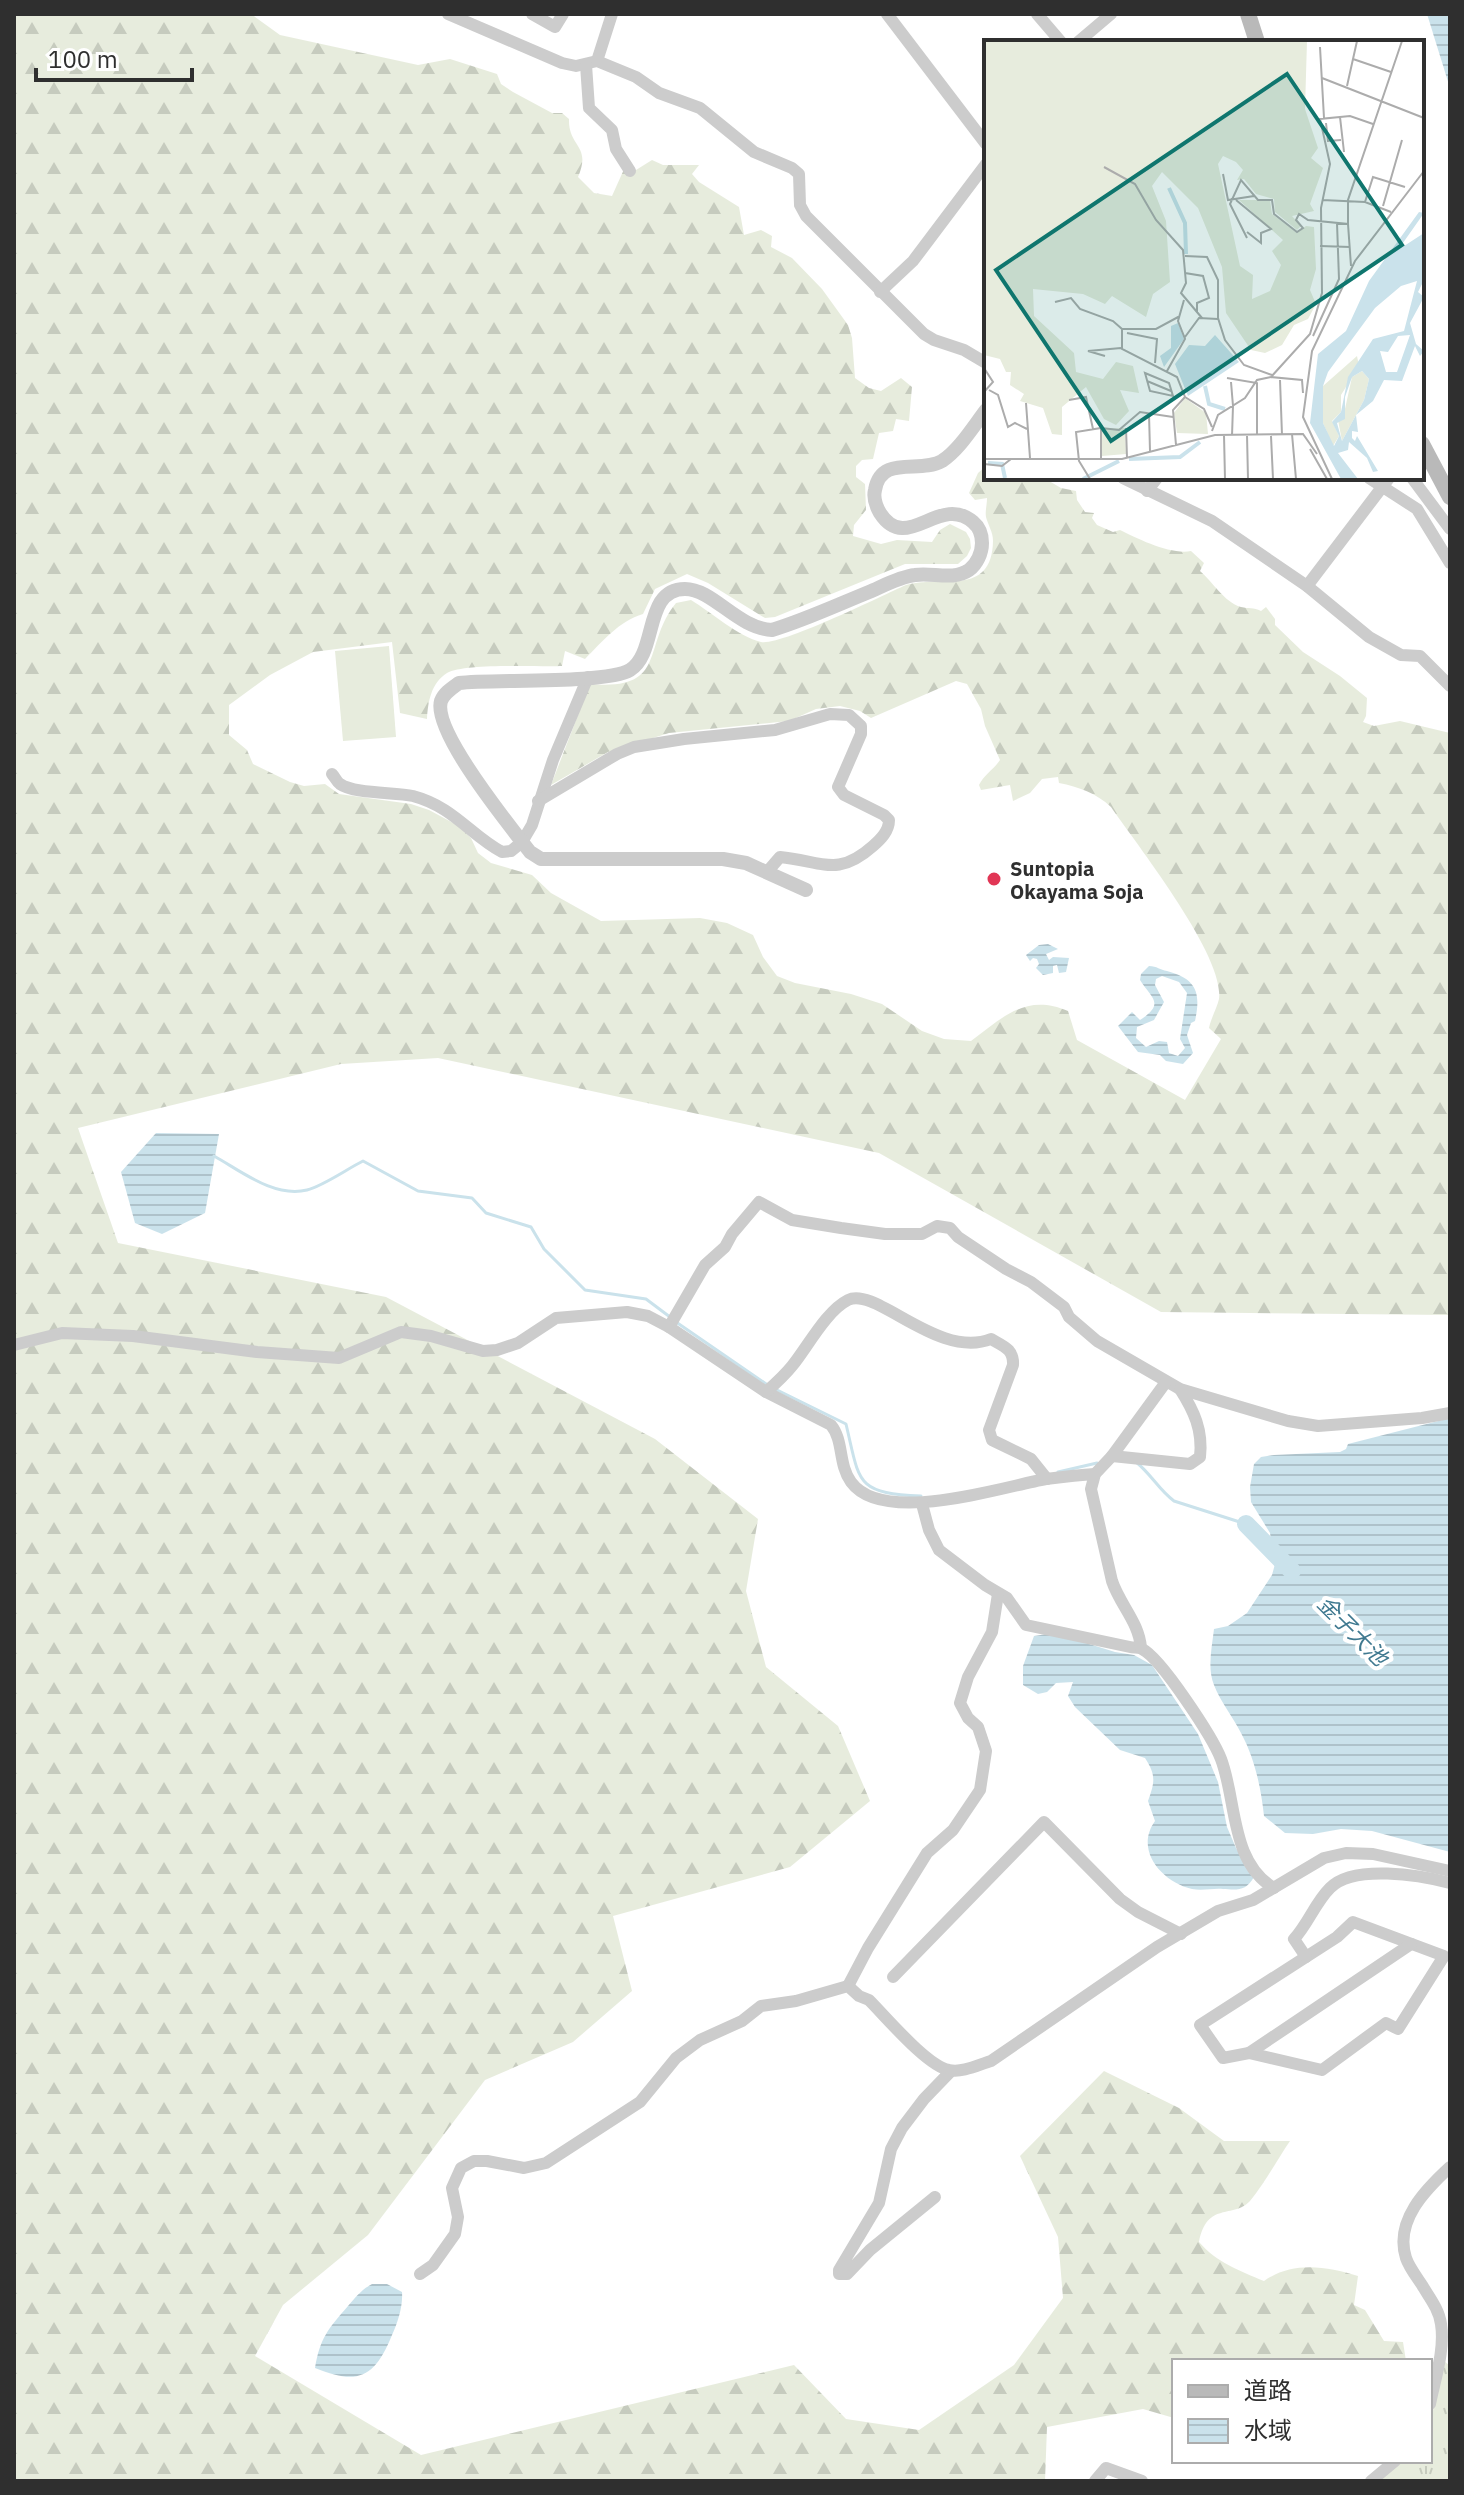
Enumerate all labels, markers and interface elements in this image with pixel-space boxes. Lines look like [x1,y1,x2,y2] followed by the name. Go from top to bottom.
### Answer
[36,32,192,82] scale bar
[984,40,1424,480] inset map
[48,43,118,75] text: 100 m
[1010,855,1144,905] place label: Suntopia Okayama Soja
[985,870,1003,888] marker: Suntopia Okayama Soja
[1312,1589,1396,1673] water label: 金子大池
[1172,2359,1432,2463] legend
[1244,2374,1292,2406] text: 道路
[1244,2414,1292,2446] text: 水域

